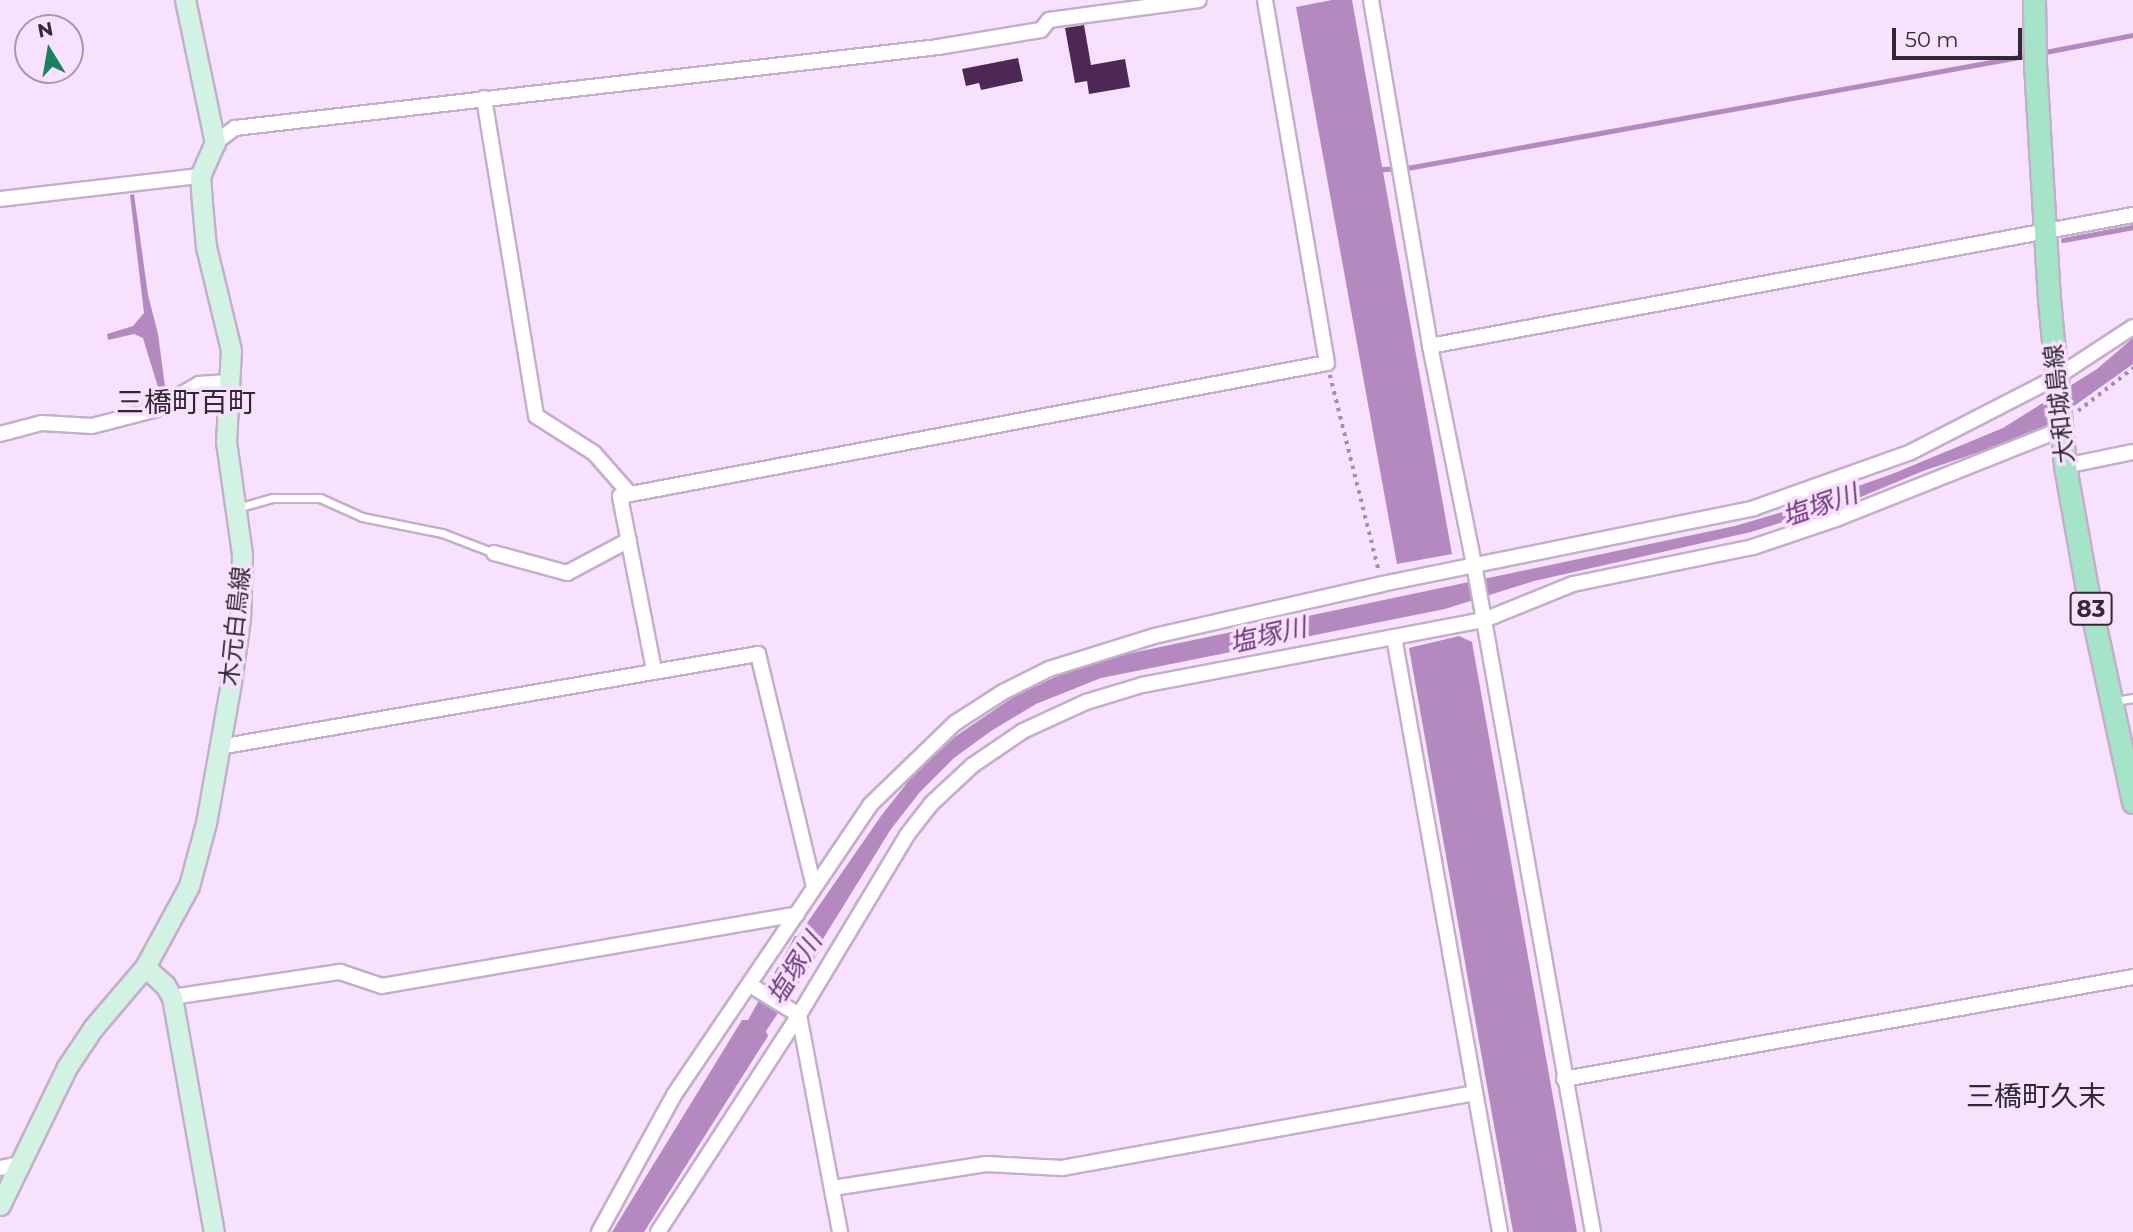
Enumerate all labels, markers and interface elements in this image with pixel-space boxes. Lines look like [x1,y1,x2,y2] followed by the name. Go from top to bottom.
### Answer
[14,14,84,84] north arrow
[1895,14,2024,58] scale bar
[36,17,55,43] text: N
[1905,27,1959,52] text: 50 m
[2038,343,2080,465] street label: 大和城島線
[116,385,256,419] district label: 三橋町百町
[1778,479,1862,533] water label: 塩塚川
[214,565,256,687] street label: 木元白鳥線
[2068,590,2114,628] road number: 83
[1226,612,1310,660] water label: 塩塚川
[761,928,829,1010] water label: 塩塚川
[1966,1079,2106,1113] district label: 三橋町久末

